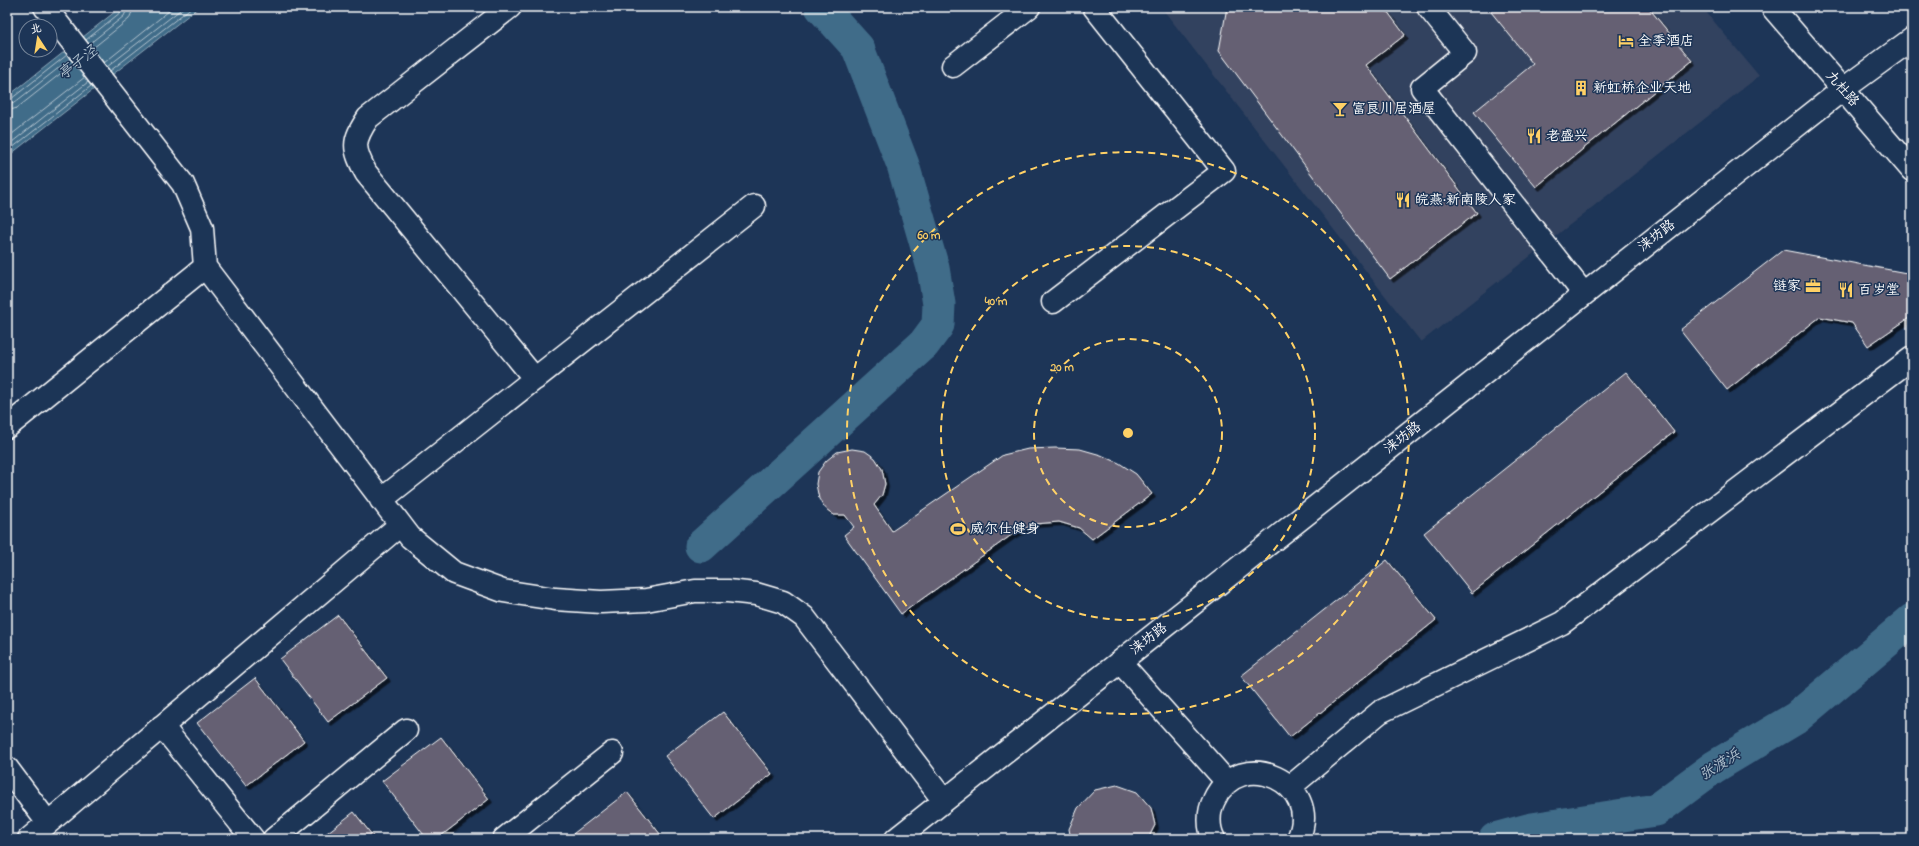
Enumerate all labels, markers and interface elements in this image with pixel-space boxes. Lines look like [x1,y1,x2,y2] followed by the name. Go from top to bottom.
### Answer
[18,18,58,58] north arrow
[29,20,43,38] text: 北
[1638,31,1694,52] place label: 全季酒店
[1617,32,1635,50] hotel icon: 全季酒店
[53,40,103,86] water label: 亭子泾
[1820,66,1864,112] street label: 九杜路
[1593,78,1691,99] place label: 新虹桥企业天地
[1572,79,1590,97] building icon: 新虹桥企业天地
[1352,99,1436,120] place label: 富良川居酒屋
[1331,100,1349,118] bar icon: 富良川居酒屋
[1546,126,1588,147] place label: 老盛兴
[1525,127,1543,145] restaurant icon: 老盛兴
[1415,190,1516,211] place label: 皖燕·新南陵人家
[1394,191,1412,209] restaurant icon: 皖燕·新南陵人家
[1634,215,1680,257] street label: 涞坊路
[917,227,941,245] text: 60 m
[1773,276,1801,297] place label: 链家
[1804,277,1822,295] office icon: 链家
[1858,280,1900,301] place label: 百岁堂
[1837,281,1855,299] restaurant icon: 百岁堂
[984,293,1008,311] text: 40 m
[1049,359,1074,377] text: 20 m
[1380,417,1426,459] street label: 涞坊路
[1121,426,1135,440] centre of rings
[970,519,1040,540] place label: 威尔仕健身
[949,520,967,538] sports icon: 威尔仕健身
[1126,618,1172,660] street label: 涞坊路
[1695,743,1746,786] water label: 张渡浜

